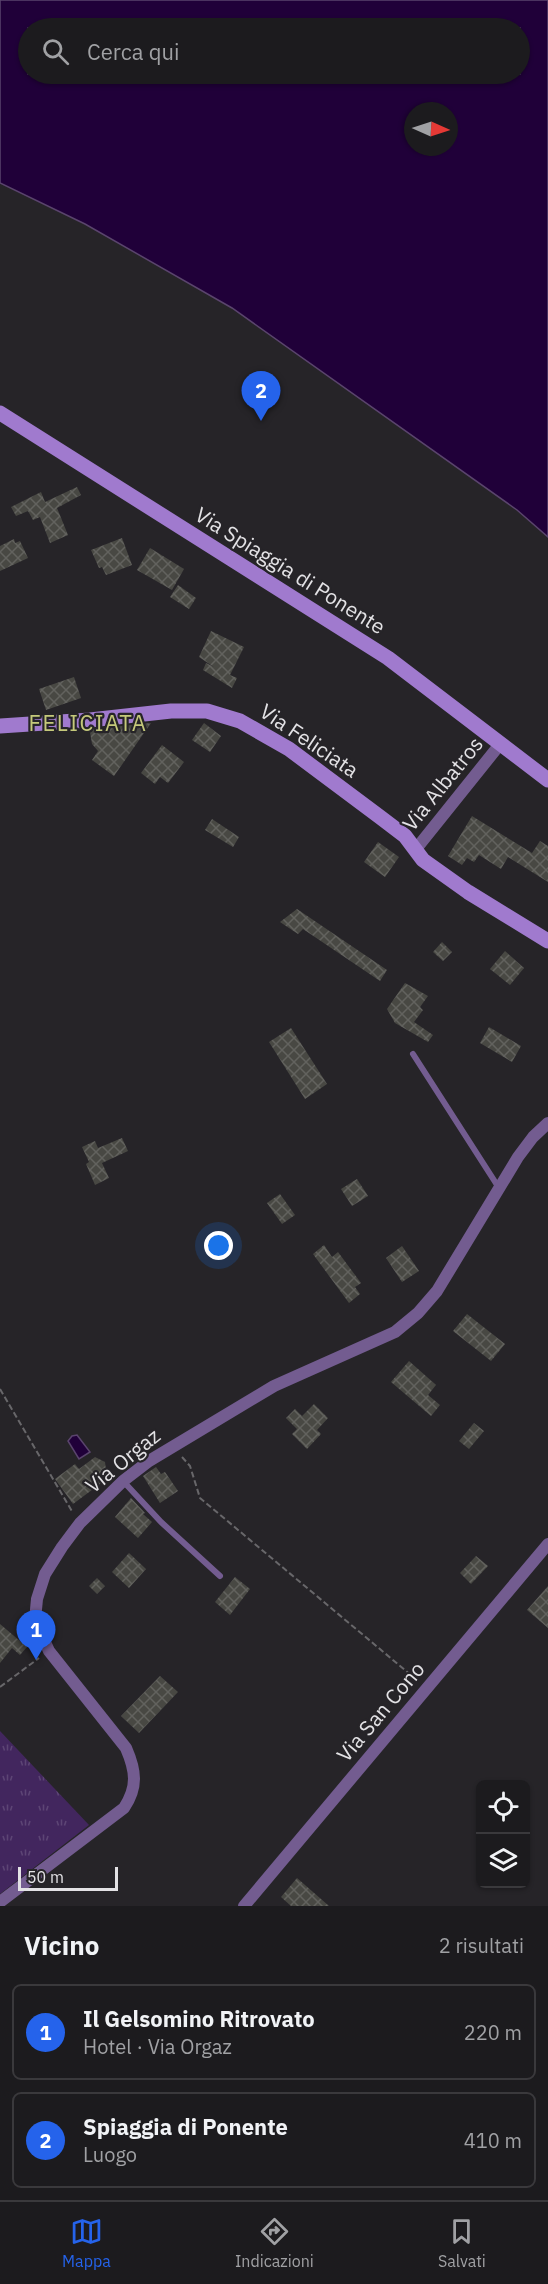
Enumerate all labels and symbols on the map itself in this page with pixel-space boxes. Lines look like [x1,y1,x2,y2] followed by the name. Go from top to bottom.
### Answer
[404,102,458,156] north arrow
[242,372,280,421] pin: 2
[190,500,391,640] street label: Via Spiaggia di Ponente
[255,697,364,784] street label: Via Feliciata
[29,708,147,737] district label: FELICIATA
[396,730,489,836] street label: Via Albatros
[204,1231,233,1260] your location
[79,1421,166,1499] street label: Via Orgaz
[16,1610,56,1660] pin: 1
[330,1655,430,1767] street label: Via San Cono
[18,1864,118,1892] scale bar

